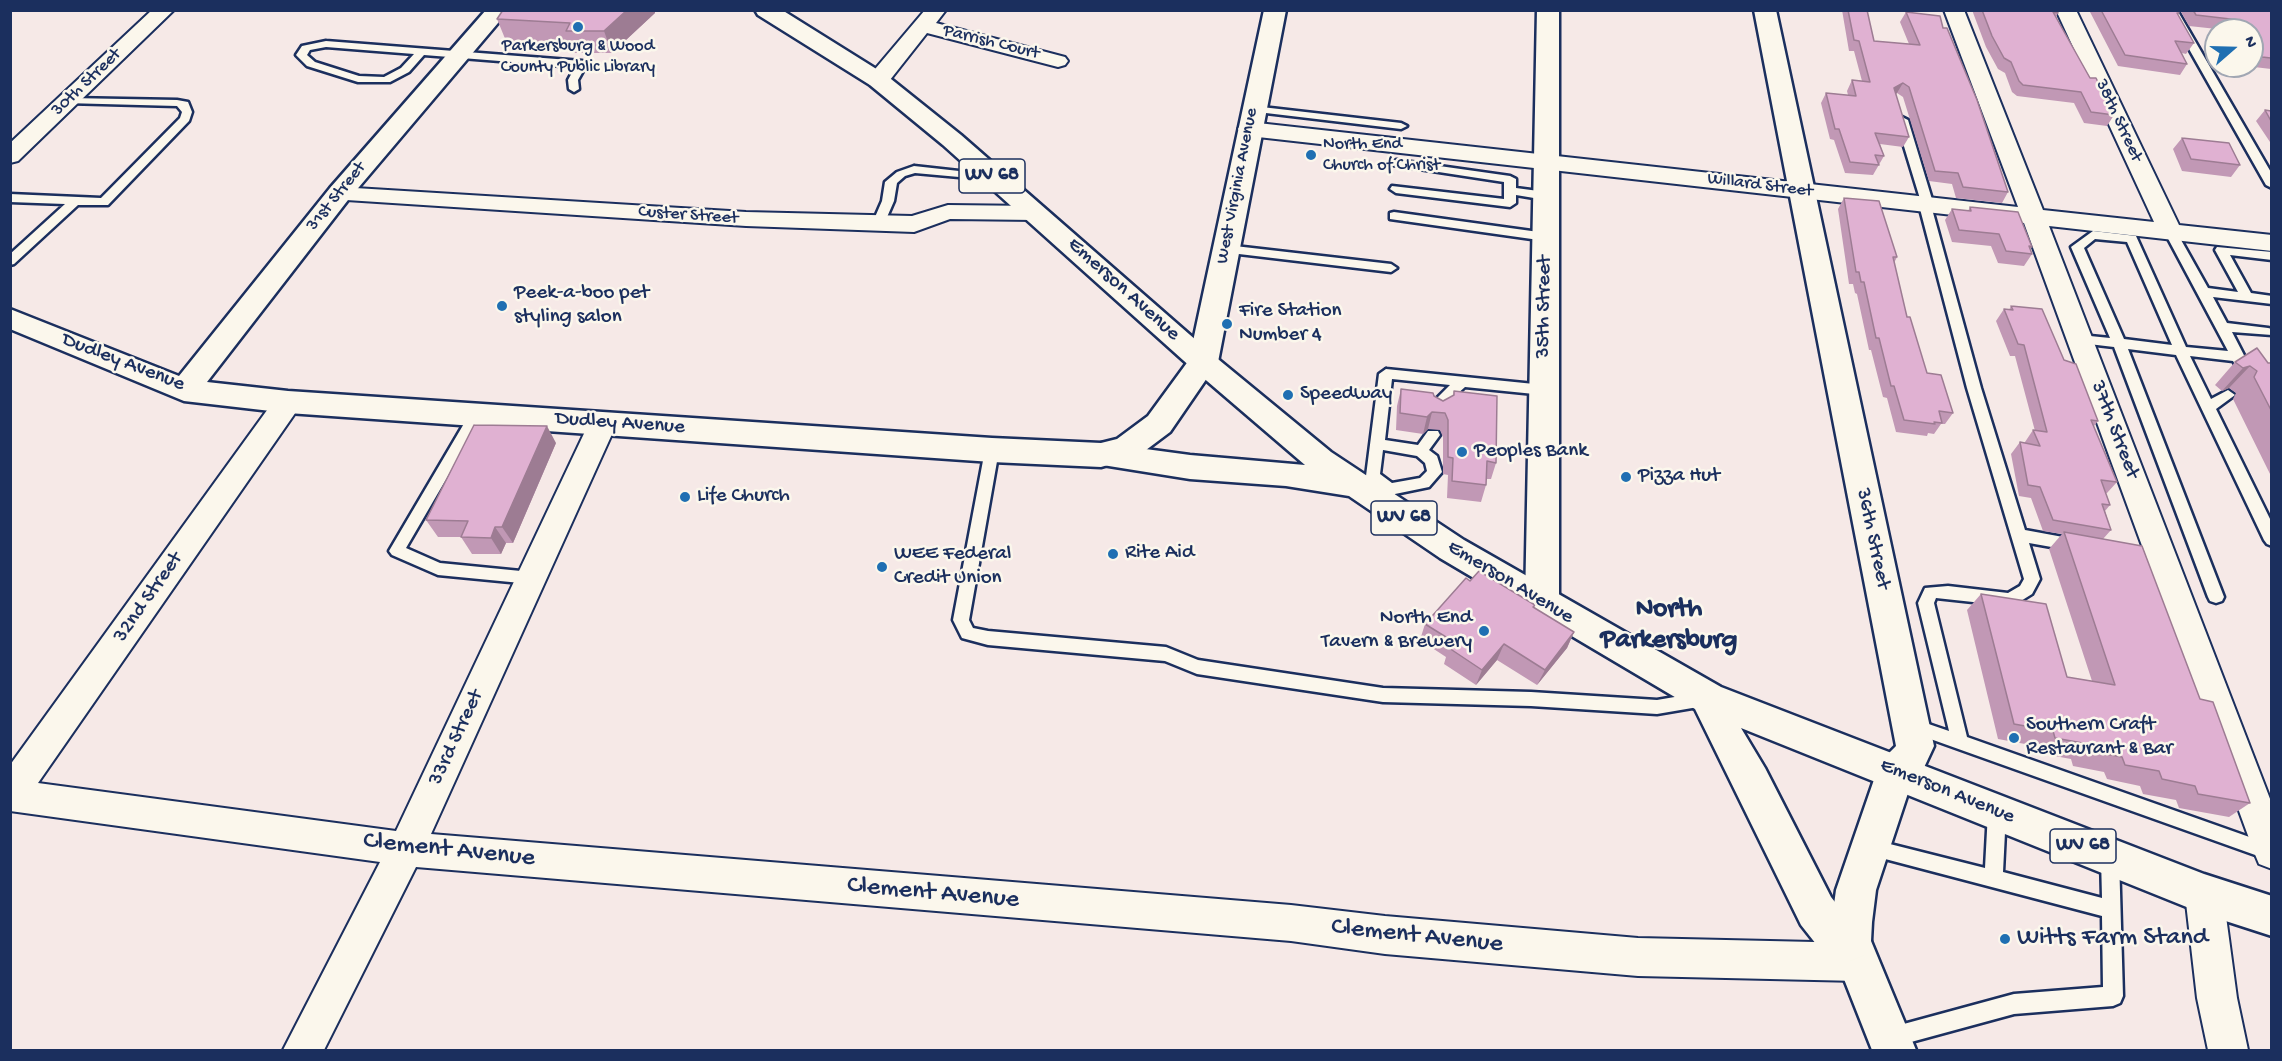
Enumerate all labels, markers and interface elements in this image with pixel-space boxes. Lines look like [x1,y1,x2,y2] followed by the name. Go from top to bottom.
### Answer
[2204,18,2264,78] north arrow
[571,20,585,34] marker: Parkersburg & Wood County Public Library
[941,21,1041,65] street label: Parrish Court
[2239,34,2260,51] text: N
[501,36,655,78] place label: Parkersburg & Wood County Public Library
[48,44,126,122] street label: 30th Street
[2090,76,2146,166] street label: 38th Street
[1212,106,1264,266] street label: West Virginia Avenue
[1323,134,1440,176] place label: North End Church of Christ
[1304,148,1318,162] marker: North End Church of Christ
[303,158,371,236] street label: 31st Street
[959,159,1025,193] road number: WV 68
[1706,169,1814,203] street label: Willard Street
[637,202,739,230] street label: Custer Street
[1061,233,1185,347] street label: Emerson Avenue
[1532,255,1558,359] street label: 35th Street
[514,281,649,331] place label: Peek-a-boo pet styling salon
[495,299,509,313] marker: Peek-a-boo pet styling salon
[1239,299,1342,349] place label: Fire Station Number 4
[1220,317,1234,331] marker: Fire Station Number 4
[58,328,188,398] street label: Dudley Avenue
[2084,378,2144,482] street label: 37th Street
[1300,382,1392,408] place label: Speedway
[1281,388,1295,402] marker: Speedway
[554,407,686,441] street label: Dudley Avenue
[1474,439,1588,465] place label: Peoples Bank
[1455,445,1469,459] marker: Peoples Bank
[1638,464,1720,490] place label: Pizza Hut
[1619,470,1633,484] marker: Pizza Hut
[697,484,790,510] place label: Life Church
[1849,486,1895,592] street label: 36th Street
[678,490,692,504] marker: Life Church
[1371,501,1437,535] road number: WV 68
[1442,535,1578,631] street label: Emerson Avenue
[1125,541,1194,567] place label: Rite Aid
[894,542,1011,592] place label: WEE Federal Credit Union
[1106,547,1120,561] marker: Rite Aid
[109,548,189,648] street label: 32nd Street
[875,560,889,574] marker: WEE Federal Credit Union
[1601,595,1737,658] district label: North Parkersburg
[1321,606,1472,656] place label: North End Tavern & Brewery
[1477,624,1491,638] marker: North End Tavern & Brewery
[424,686,490,790] street label: 33rd Street
[2026,713,2173,763] place label: Southern Craft Restaurant & Bar
[2007,731,2021,745] marker: Southern Craft Restaurant & Bar
[1876,754,2018,830] street label: Emerson Avenue
[362,826,536,876] street label: Clement Avenue
[2050,829,2116,863] road number: WV 68
[846,871,1020,917] street label: Clement Avenue
[1330,912,1504,962] street label: Clement Avenue
[2017,923,2208,955] place label: Witts Farm Stand
[1998,932,2012,946] marker: Witts Farm Stand

